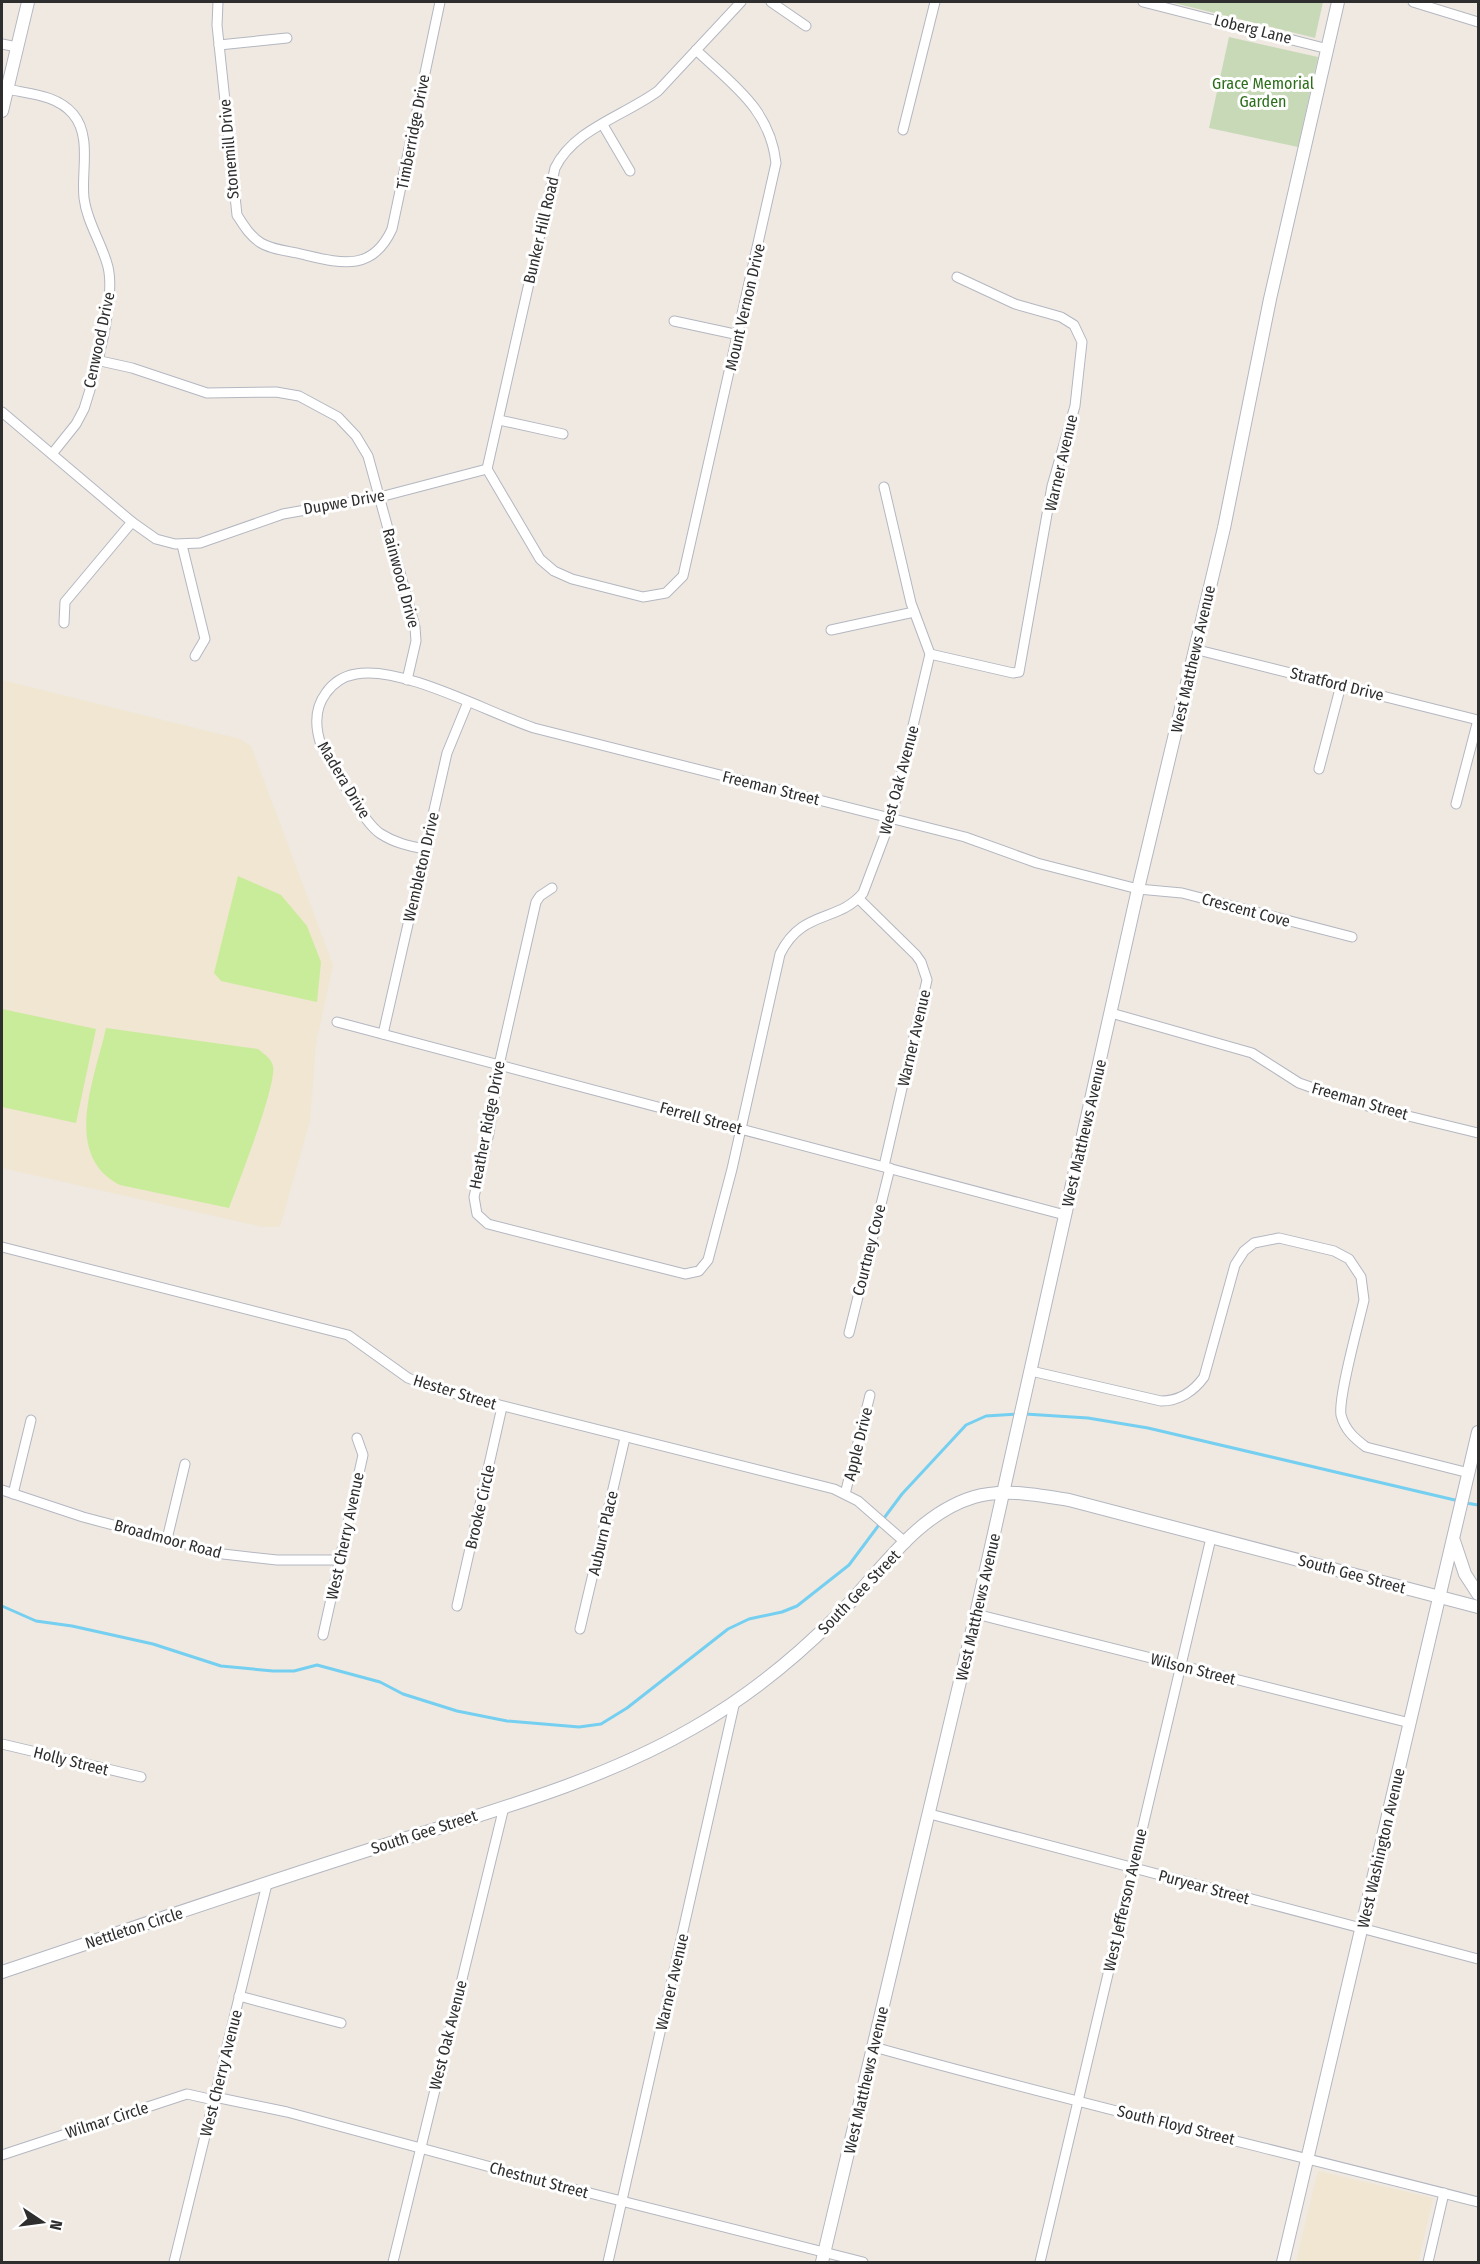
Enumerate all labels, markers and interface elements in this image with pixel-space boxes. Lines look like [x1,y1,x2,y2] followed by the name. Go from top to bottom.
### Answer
[1212,10,1294,48] street label: Loberg Lane
[393,73,433,191] street label: Timberridge Drive
[1212,74,1314,111] park label: Grace Memorial Garden
[215,98,243,200] street label: Stonemill Drive
[519,175,563,285] street label: Bunker Hill Road
[721,242,769,372] street label: Mount Vernon Drive
[80,290,118,390] street label: Cenwood Drive
[1041,413,1081,513] street label: Warner Avenue
[302,485,386,518] street label: Dupwe Drive
[379,526,423,630] street label: Rainwood Drive
[1167,583,1219,735] street label: West Matthews Avenue
[1288,663,1386,705] street label: Stratford Drive
[875,723,923,837] street label: West Oak Avenue
[314,738,374,822] street label: Madera Drive
[721,767,822,809] street label: Freeman Street
[399,810,443,924] street label: Wembleton Drive
[1200,889,1292,931] street label: Crescent Cove
[894,988,934,1088] street label: Warner Avenue
[1058,1057,1110,1209] street label: West Matthews Avenue
[465,1059,509,1191] street label: Heather Ridge Drive
[1310,1078,1411,1124] street label: Freeman Street
[658,1098,745,1138] street label: Ferrell Street
[848,1202,890,1298] street label: Courtney Cove
[411,1370,500,1414] street label: Hester Street
[840,1405,876,1483] street label: Apple Drive
[461,1463,499,1551] street label: Brooke Circle
[322,1470,368,1602] street label: West Cherry Avenue
[584,1489,622,1577] street label: Auburn Place
[112,1516,224,1562] street label: Broadmoor Road
[952,1531,1004,1683] street label: West Matthews Avenue
[814,1545,905,1638] street label: South Gee Street
[1296,1551,1408,1598] street label: South Gee Street
[1148,1649,1238,1689] street label: Wilson Street
[32,1743,111,1780] street label: Holly Street
[1353,1766,1409,1930] street label: West Washington Avenue
[369,1806,480,1858] street label: South Gee Street
[1099,1827,1151,1973] street label: West Jefferson Avenue
[1156,1866,1252,1908] street label: Puryear Street
[83,1903,185,1953] street label: Nettleton Circle
[652,1932,692,2032] street label: Warner Avenue
[425,1978,471,2092] street label: West Oak Avenue
[840,2004,892,2156] street label: West Matthews Avenue
[196,2008,246,2138] street label: West Cherry Avenue
[63,2098,151,2142] street label: Wilmar Circle
[1115,2101,1237,2149] street label: South Floyd Street
[488,2158,591,2203] street label: Chestnut Street
[12,2192,72,2252] north arrow
[46,2218,66,2232] text: N

